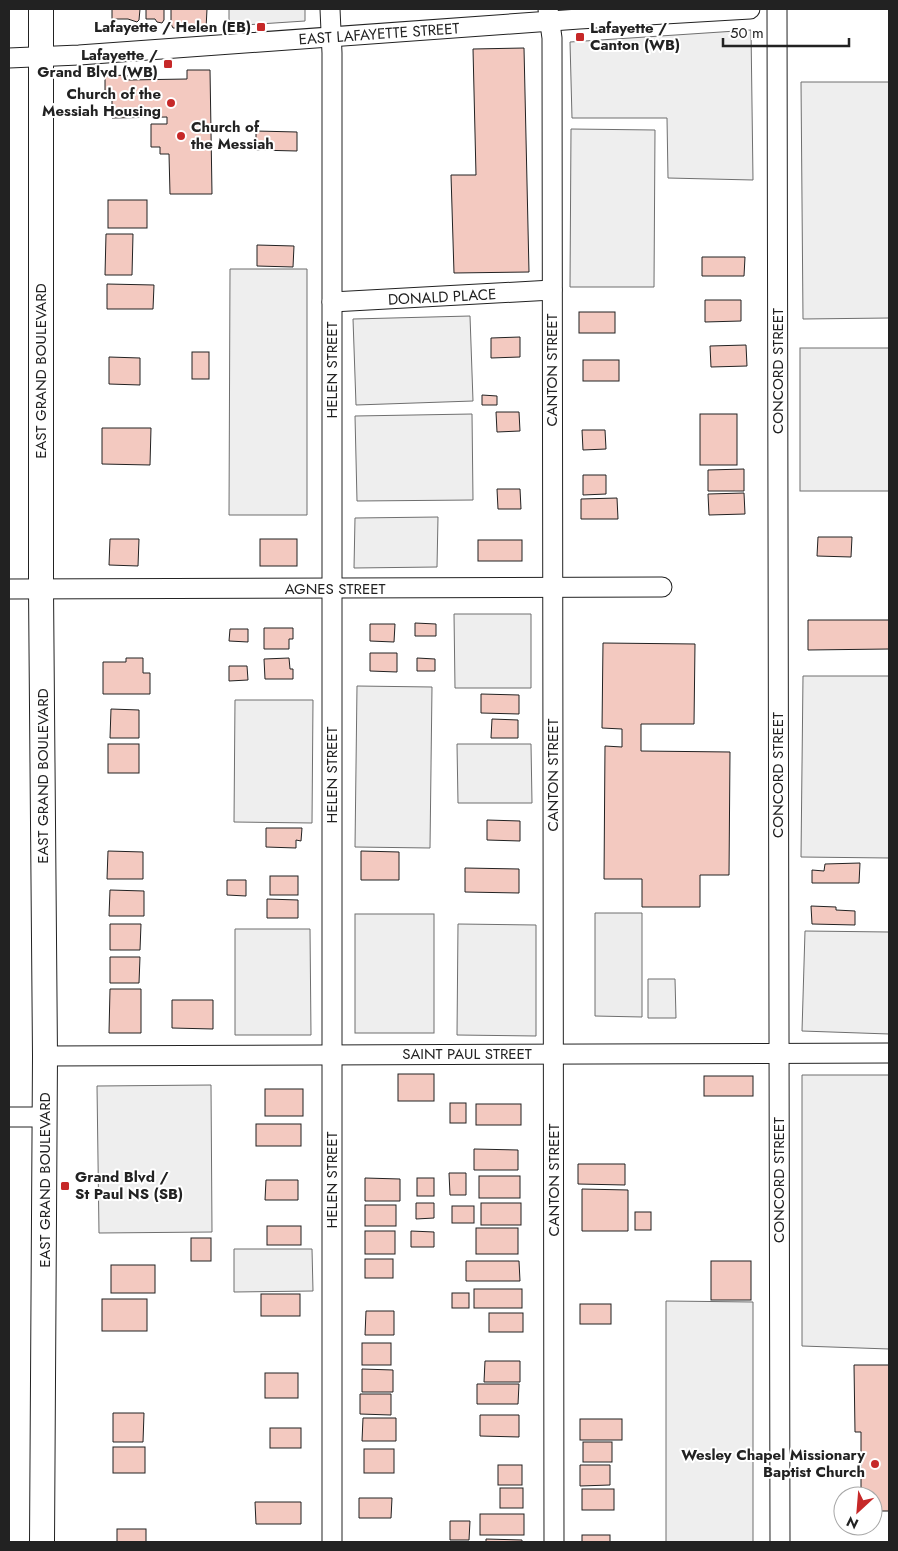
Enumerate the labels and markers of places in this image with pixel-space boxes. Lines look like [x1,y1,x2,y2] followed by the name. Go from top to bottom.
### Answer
[94,16,251,38] place label: Lafayette / Helen (EB)
[590,17,680,56] place label: Lafayette / Canton (WB)
[255,21,267,33] marker: Lafayette / Helen (EB)
[574,31,586,43] marker: Lafayette / Canton (WB)
[37,44,158,83] place label: Lafayette / Grand Blvd (WB)
[162,58,174,70] marker: Lafayette / Grand Blvd (WB)
[42,83,161,122] place label: Church of the Messiah Housing
[165,97,177,109] marker: Church of the Messiah Housing
[191,116,274,155] place label: Church of the Messiah
[175,130,187,142] marker: Church of the Messiah
[75,1166,183,1205] place label: Grand Blvd / St Paul NS (SB)
[59,1180,71,1192] marker: Grand Blvd / St Paul NS (SB)
[681,1444,865,1483] place label: Wesley Chapel Missionary Baptist Church
[869,1458,881,1470] marker: Wesley Chapel Missionary Baptist Church

